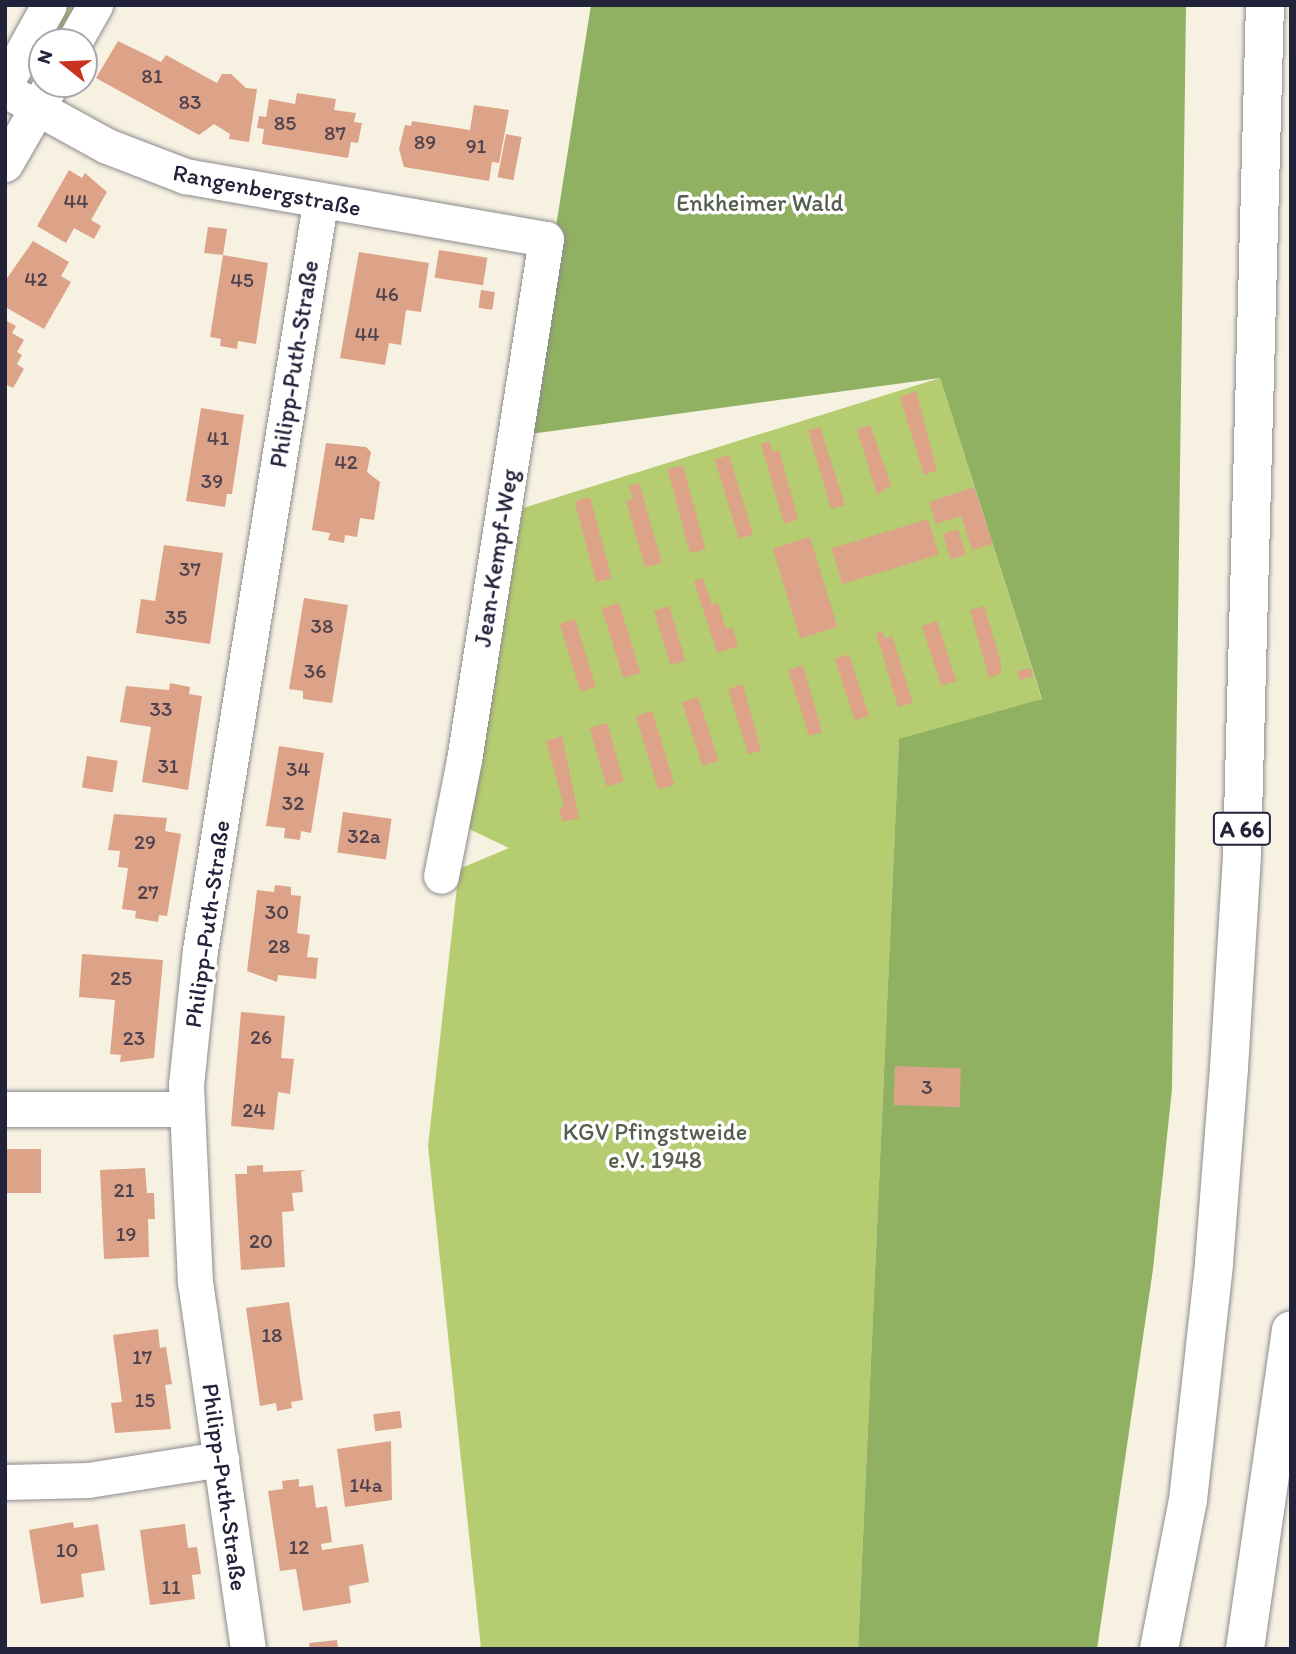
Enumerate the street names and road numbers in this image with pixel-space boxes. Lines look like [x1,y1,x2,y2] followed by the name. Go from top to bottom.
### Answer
[171,158,363,222] street label: Rangenbergstraße
[263,258,325,470] street label: Philipp-Puth-Straße
[468,467,524,649] street label: Jean-Kempf-Weg
[1212,810,1272,848] road number: A 66
[178,818,236,1030] street label: Philipp-Puth-Straße
[196,1381,254,1593] street label: Philipp-Puth-Straße

